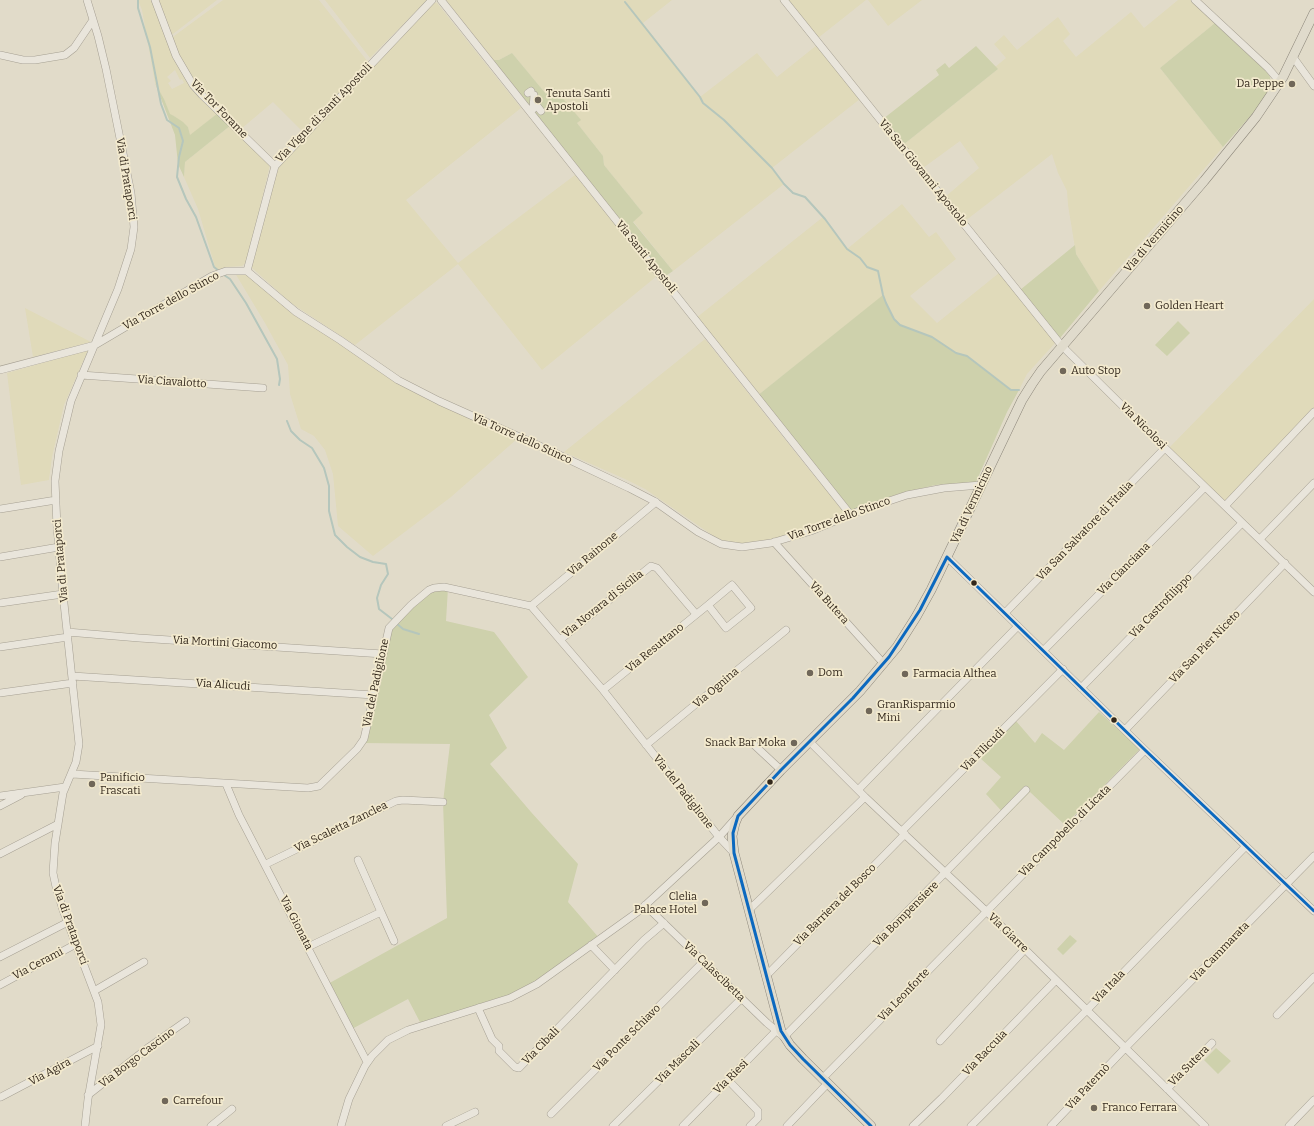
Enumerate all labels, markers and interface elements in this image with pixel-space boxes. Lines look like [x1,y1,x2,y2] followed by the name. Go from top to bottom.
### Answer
[273,61,375,165] street label: Via Vigne di Santi Apostoli
[188,77,250,141] street label: Via Tor Forame
[1237,77,1284,91] place label: Da Peppe
[1287,79,1297,89] marker: Da Peppe
[546,87,610,113] place label: Tenuta Santi Apostoli
[533,95,543,105] marker: Tenuta Santi Apostoli
[876,117,970,229] street label: Via San Giovanni Apostolo
[113,137,139,221] street label: Via di Prataporci
[1122,203,1186,275] street label: Via di Vermicino
[613,218,679,296] street label: Via Santi Apostoli
[121,269,221,333] street label: Via Torre dello Stinco
[1155,299,1224,313] place label: Golden Heart
[1142,301,1152,311] marker: Golden Heart
[1071,364,1121,378] place label: Auto Stop
[1058,366,1068,376] marker: Auto Stop
[137,373,207,391] street label: Via Ciavalotto
[1117,400,1169,452] street label: Via Nicolosi
[470,411,574,467] street label: Via Torre dello Stinco
[948,464,996,546] street label: Via di Vermicino
[1034,478,1136,584] street label: Via San Salvatore di Fitalia
[786,494,892,544] street label: Via Torre dello Stinco
[51,519,71,603] street label: Via di Prataporci
[565,529,621,579] street label: Via Rainone
[1095,540,1153,598] street label: Via Cianciana
[560,567,646,641] street label: Via Novara di Sicilia
[1127,571,1195,641] street label: Via Castrofilippo
[969,578,979,588] unlabelled marker
[807,579,851,627] street label: Via Butera
[1167,608,1243,686] street label: Via San Pier Niceto
[623,621,687,675] street label: Via Resuttano
[172,634,278,652] street label: Via Mortini Giacomo
[360,637,392,729] street label: Via del Padiglione
[690,665,742,711] street label: Via Ognina
[818,666,843,680] place label: Dom
[913,667,997,681] place label: Farmacia Althea
[805,668,815,678] marker: Dom
[900,669,910,679] marker: Farmacia Althea
[195,677,251,693] street label: Via Alicudi
[877,698,956,724] place label: GranRisparmio Mini
[864,706,874,716] marker: GranRisparmio Mini
[1109,715,1119,725] unlabelled marker
[958,725,1008,775] street label: Via Filicudi
[705,736,786,750] place label: Snack Bar Moka
[789,738,799,748] marker: Snack Bar Moka
[650,752,716,832] street label: Via del Padiglione
[100,771,145,797] place label: Panificio Frascati
[765,777,775,787] unlabelled marker
[87,779,97,789] marker: Panificio Frascati
[1016,782,1114,880] street label: Via Campobello di Licata
[292,799,390,855] street label: Via Scaletta Zanclea
[791,861,879,949] street label: Via Barriera del Bosco
[871,879,941,949] street label: Via Bompensiere
[50,883,90,967] street label: Via di Prataporci
[634,890,697,916] place label: Clelia Palace Hotel
[277,894,315,952] street label: Via Gionata
[700,898,710,908] marker: Clelia Palace Hotel
[985,911,1031,955] street label: Via Giarre
[1188,919,1252,985] street label: Via Cammarata
[680,939,748,1005] street label: Via Calascibetta
[10,945,66,983] street label: Via Cerami
[875,966,933,1024] street label: Via Leonforte
[1090,968,1128,1006] street label: Via Itala
[591,1002,663,1074] street label: Via Ponte Schiavo
[97,1025,177,1091] street label: Via Borgo Cascino
[520,1025,562,1067] street label: Via Cibali
[960,1027,1010,1079] street label: Via Raccuia
[653,1037,703,1087] street label: Via Mascali
[1166,1043,1212,1089] street label: Via Sutera
[27,1055,73,1089] street label: Via Agira
[711,1057,751,1097] street label: Via Riesi
[1063,1061,1113,1113] street label: Via Paternò
[173,1094,223,1108] place label: Carrefour
[160,1096,170,1106] marker: Carrefour
[1102,1101,1177,1115] place label: Franco Ferrara
[1089,1103,1099,1113] marker: Franco Ferrara

